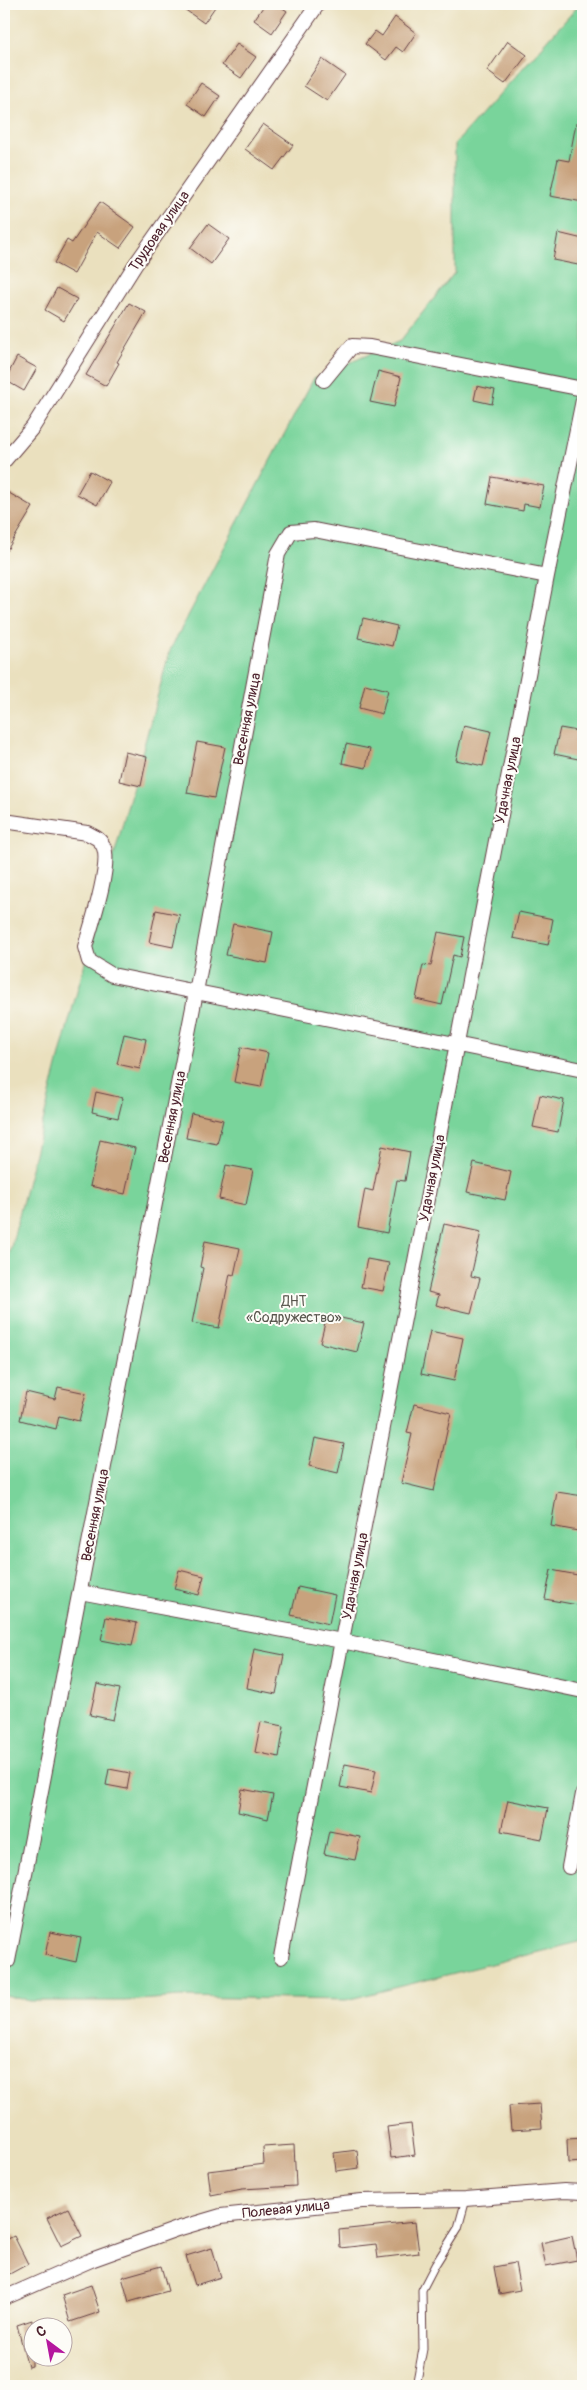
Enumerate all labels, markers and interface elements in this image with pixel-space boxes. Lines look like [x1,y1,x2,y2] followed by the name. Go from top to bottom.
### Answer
[125,188,193,274] street label: Трудовая улица
[230,671,264,767] street label: Весенняя улица
[491,735,525,825] street label: Удачная улица
[155,1069,189,1165] street label: Весенняя улица
[415,1133,449,1223] street label: Удачная улица
[246,1293,342,1326] park label: ДНТ «Содружество»
[78,1467,112,1563] street label: Весенняя улица
[338,1531,372,1621] street label: Удачная улица
[241,2196,331,2222] street label: Полевая улица
[22,2318,72,2368] north arrow
[33,2322,50,2341] text: С

